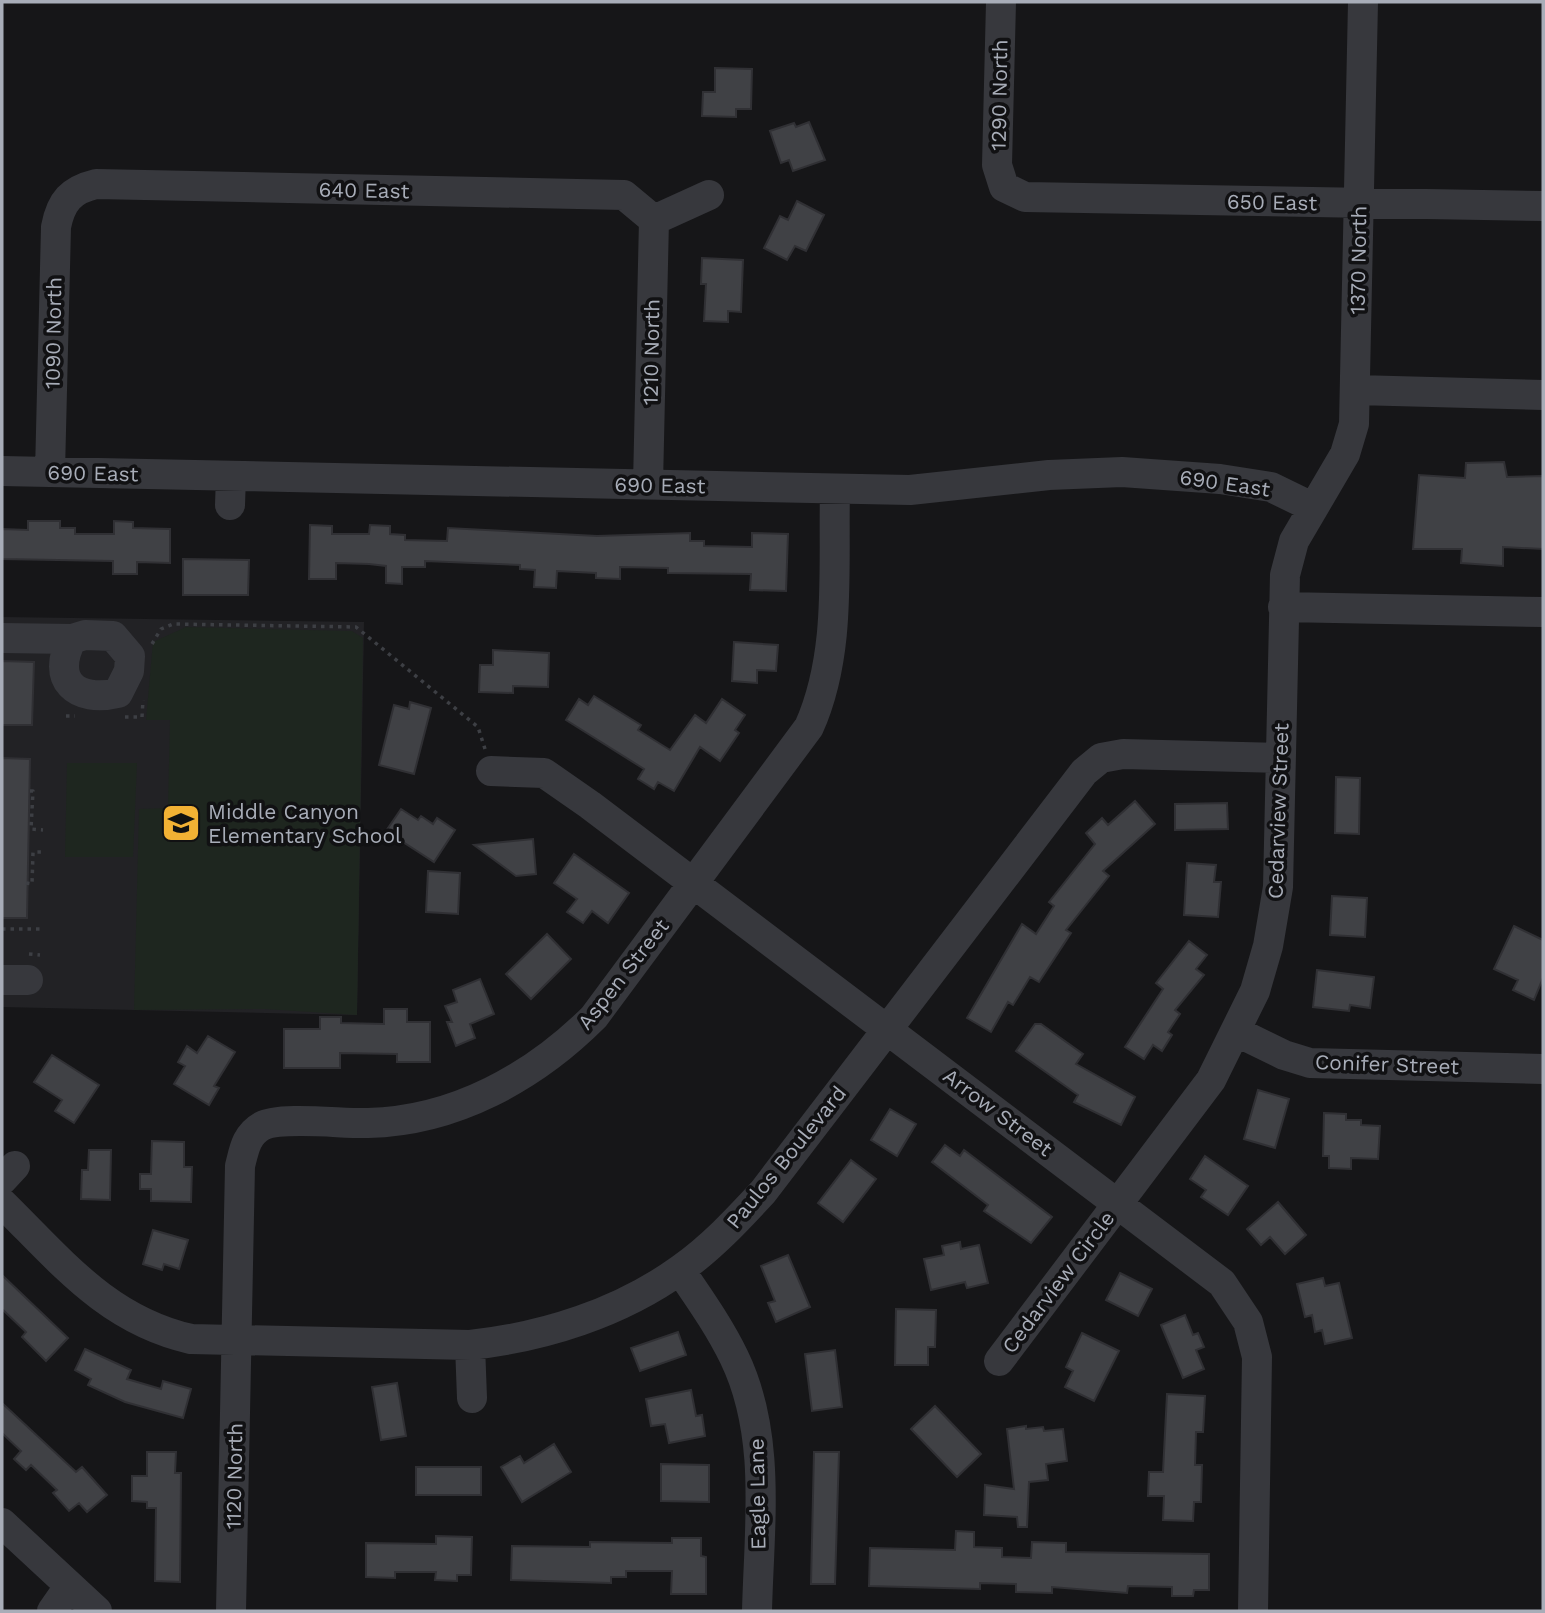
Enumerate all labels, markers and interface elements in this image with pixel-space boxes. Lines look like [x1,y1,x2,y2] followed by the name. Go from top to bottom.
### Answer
[986,39,1012,151] street label: 1290 North
[318,177,410,203] street label: 640 East
[1227,189,1318,215] street label: 650 East
[1345,205,1371,315] street label: 1370 North
[40,277,66,389] street label: 1090 North
[638,299,664,405] street label: 1210 North
[47,460,139,486] street label: 690 East
[1178,464,1272,502] street label: 690 East
[614,472,706,498] street label: 690 East
[1262,722,1294,899] street label: Cedarview Street
[208,799,402,848] place label: Middle Canyon Elementary School
[160,802,202,844] school or university icon: Middle Canyon Elementary School
[572,914,674,1034] street label: Aspen Street
[1315,1049,1460,1079] street label: Conifer Street
[938,1063,1058,1161] street label: Arrow Street
[721,1081,851,1233] street label: Paulos Boulevard
[996,1206,1120,1358] street label: Cedarview Circle
[221,1423,247,1529] street label: 1120 North
[744,1438,770,1550] street label: Eagle Lane

